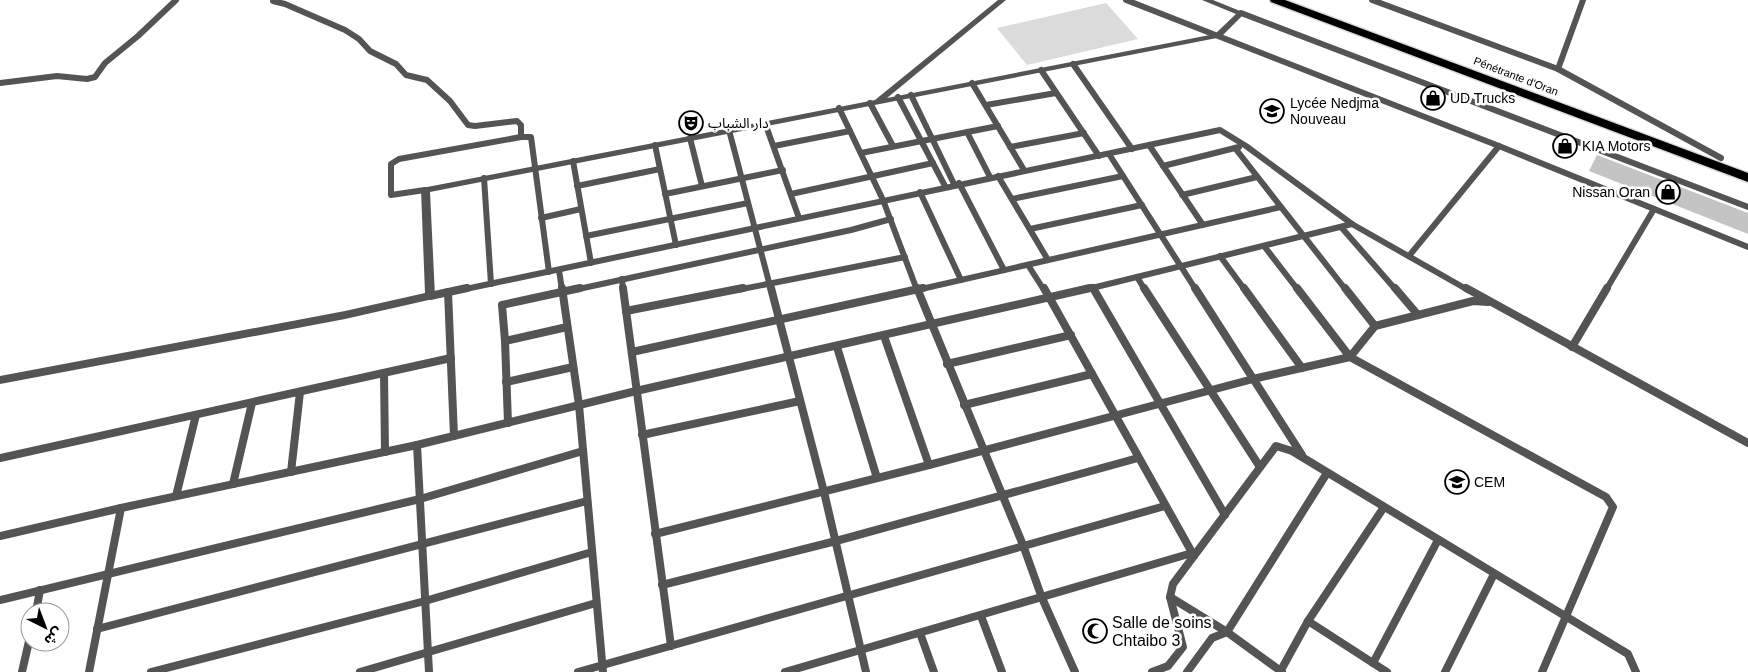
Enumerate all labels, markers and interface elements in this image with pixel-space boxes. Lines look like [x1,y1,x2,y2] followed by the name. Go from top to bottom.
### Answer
[1472,54,1560,98] street label: Pénétrante d'Oran
[1420,85,1446,111] shop icon: UD Trucks
[1450,90,1515,106] place label: UD Trucks
[1290,95,1379,127] place label: Lycée Nedjma Nouveau
[1259,98,1285,124] school or university icon: Lycée Nedjma Nouveau
[678,110,704,136] theatre icon: دار الشباب
[708,115,769,132] place label: دار الشباب
[1552,133,1578,159] shop icon: KIA Motors
[1582,138,1650,154] place label: KIA Motors
[1655,179,1681,205] shop icon: Nissan Oran
[1572,184,1650,200] place label: Nissan Oran
[1444,469,1470,495] school or university icon: CEM
[1474,474,1505,490] place label: CEM
[20,602,70,652] north arrow
[1112,614,1212,649] place label: Salle de soins Chtaibo 3
[1082,618,1108,644] mosque icon: Salle de soins Chtaibo 3
[41,624,66,649] text: ش

